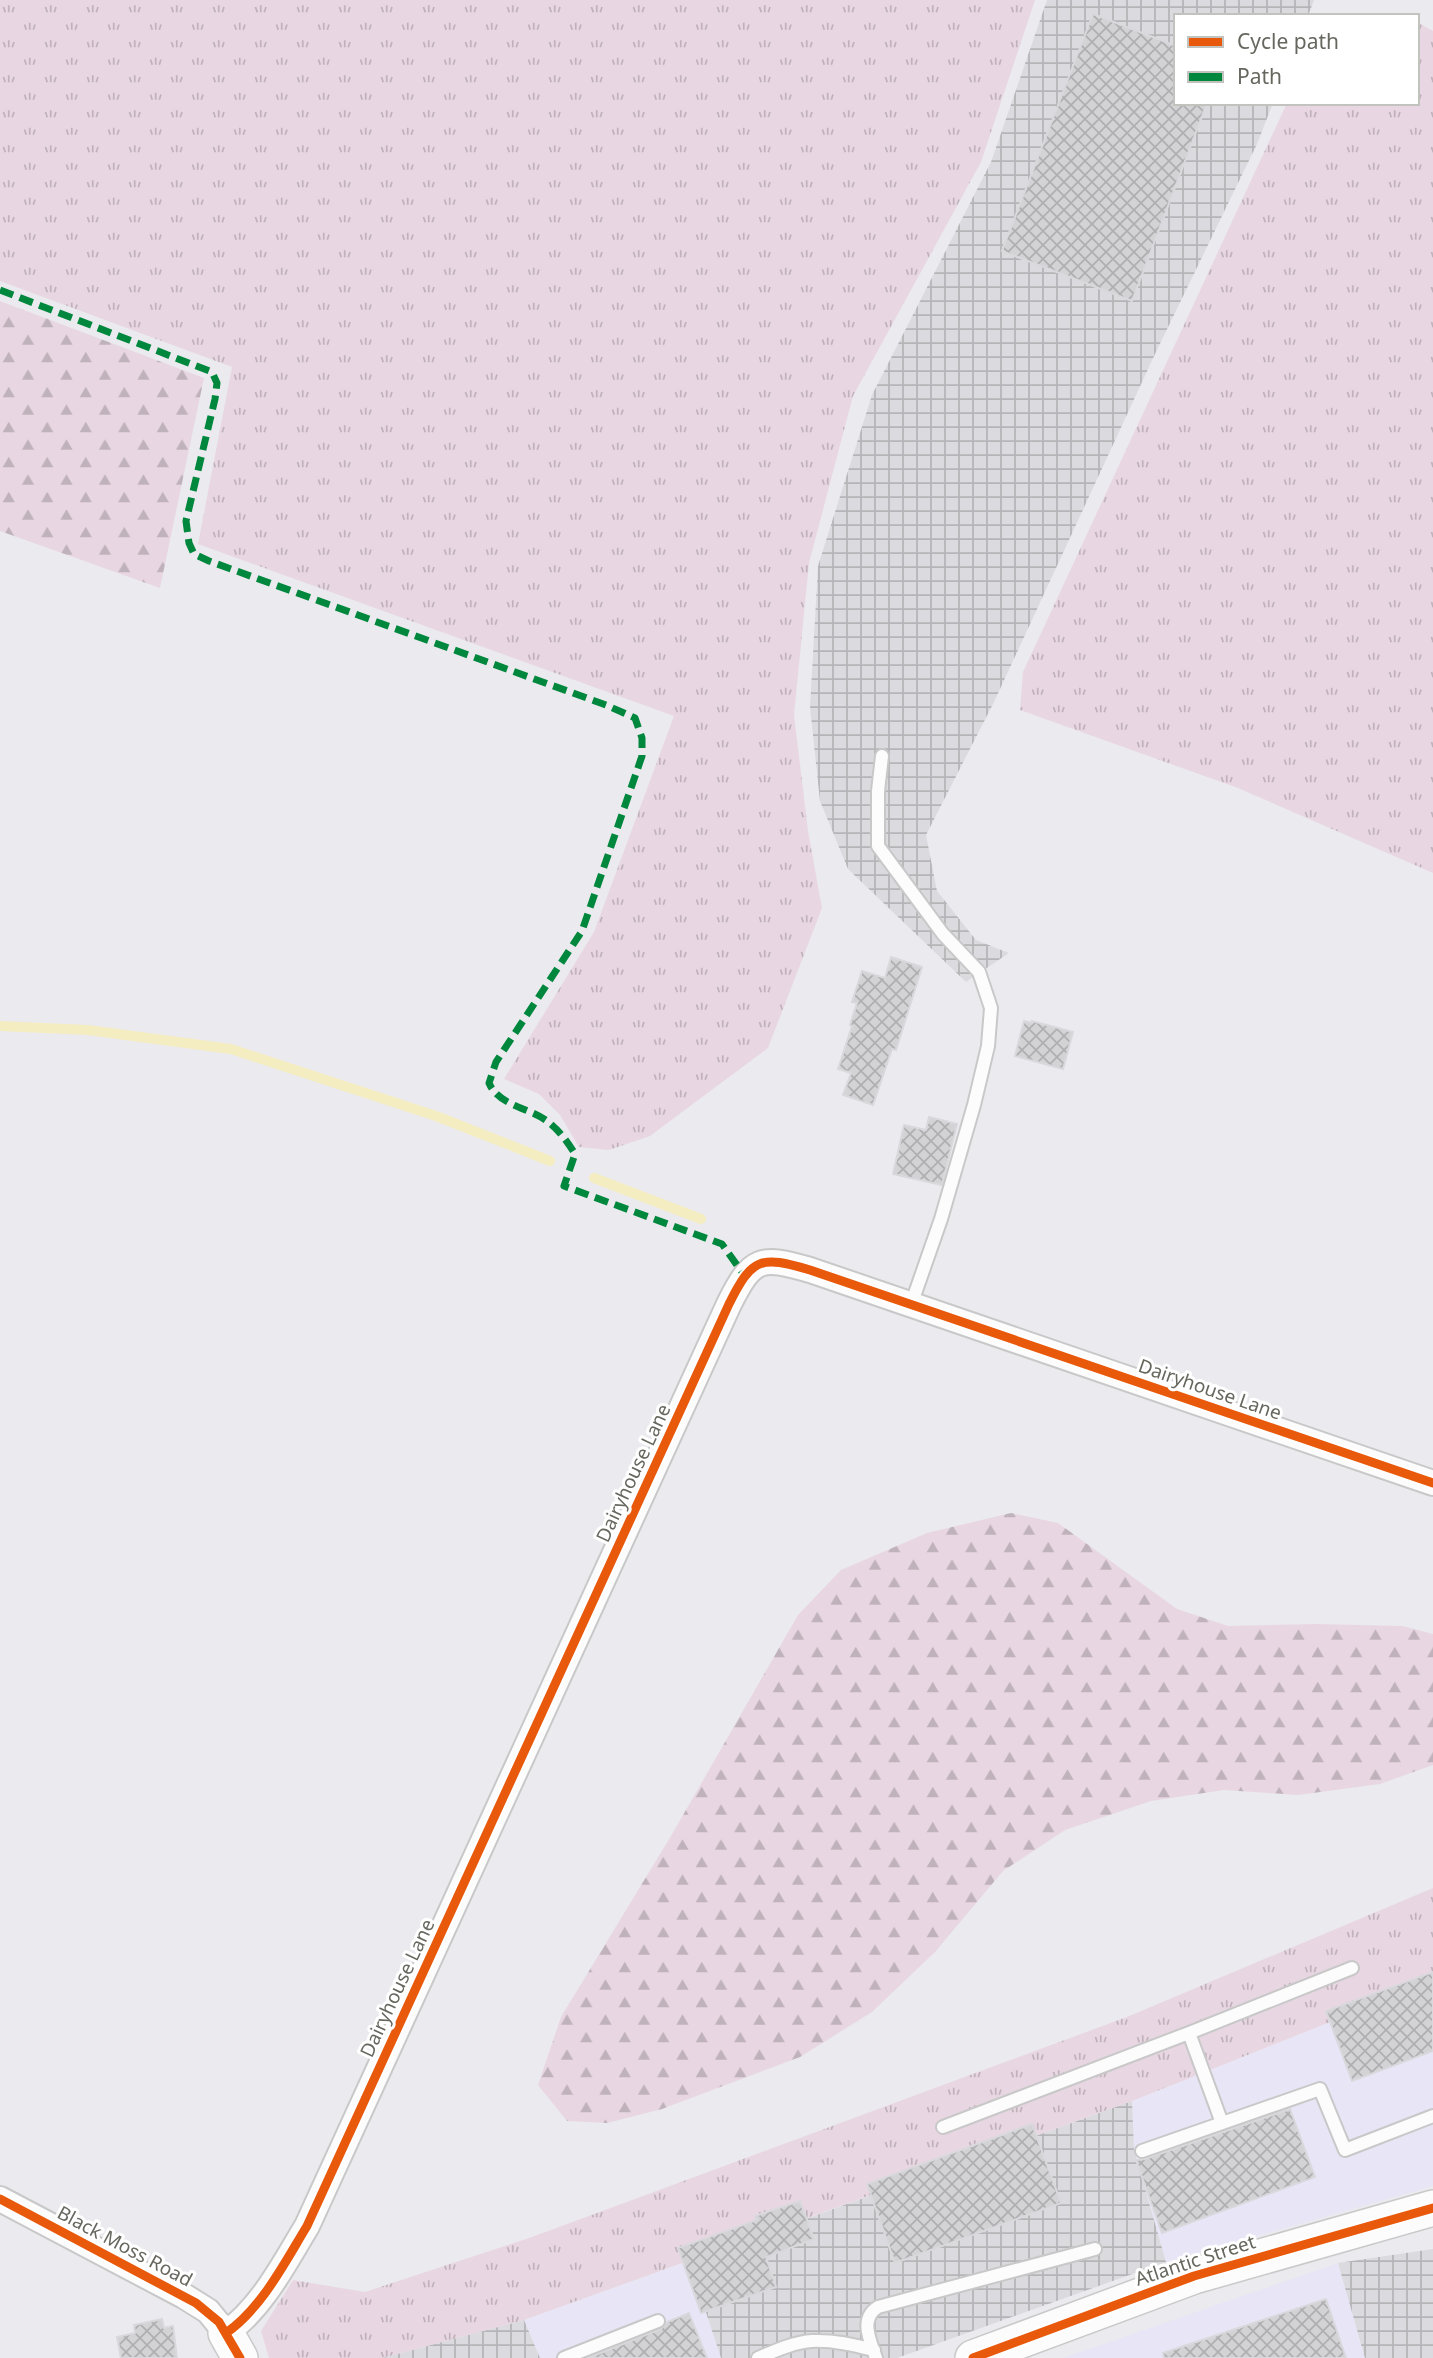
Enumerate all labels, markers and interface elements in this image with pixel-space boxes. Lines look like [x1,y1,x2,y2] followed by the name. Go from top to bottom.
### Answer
[1174,14,1419,105] legend
[1237,27,1339,55] text: Cycle path
[1237,62,1282,90] text: Path
[1135,1352,1285,1426] street label: Dairyhouse Lane
[590,1400,676,1546] street label: Dairyhouse Lane
[354,1915,440,2061] street label: Dairyhouse Lane
[53,2199,197,2293] street label: Black Moss Road
[1131,2228,1259,2292] street label: Atlantic Street

